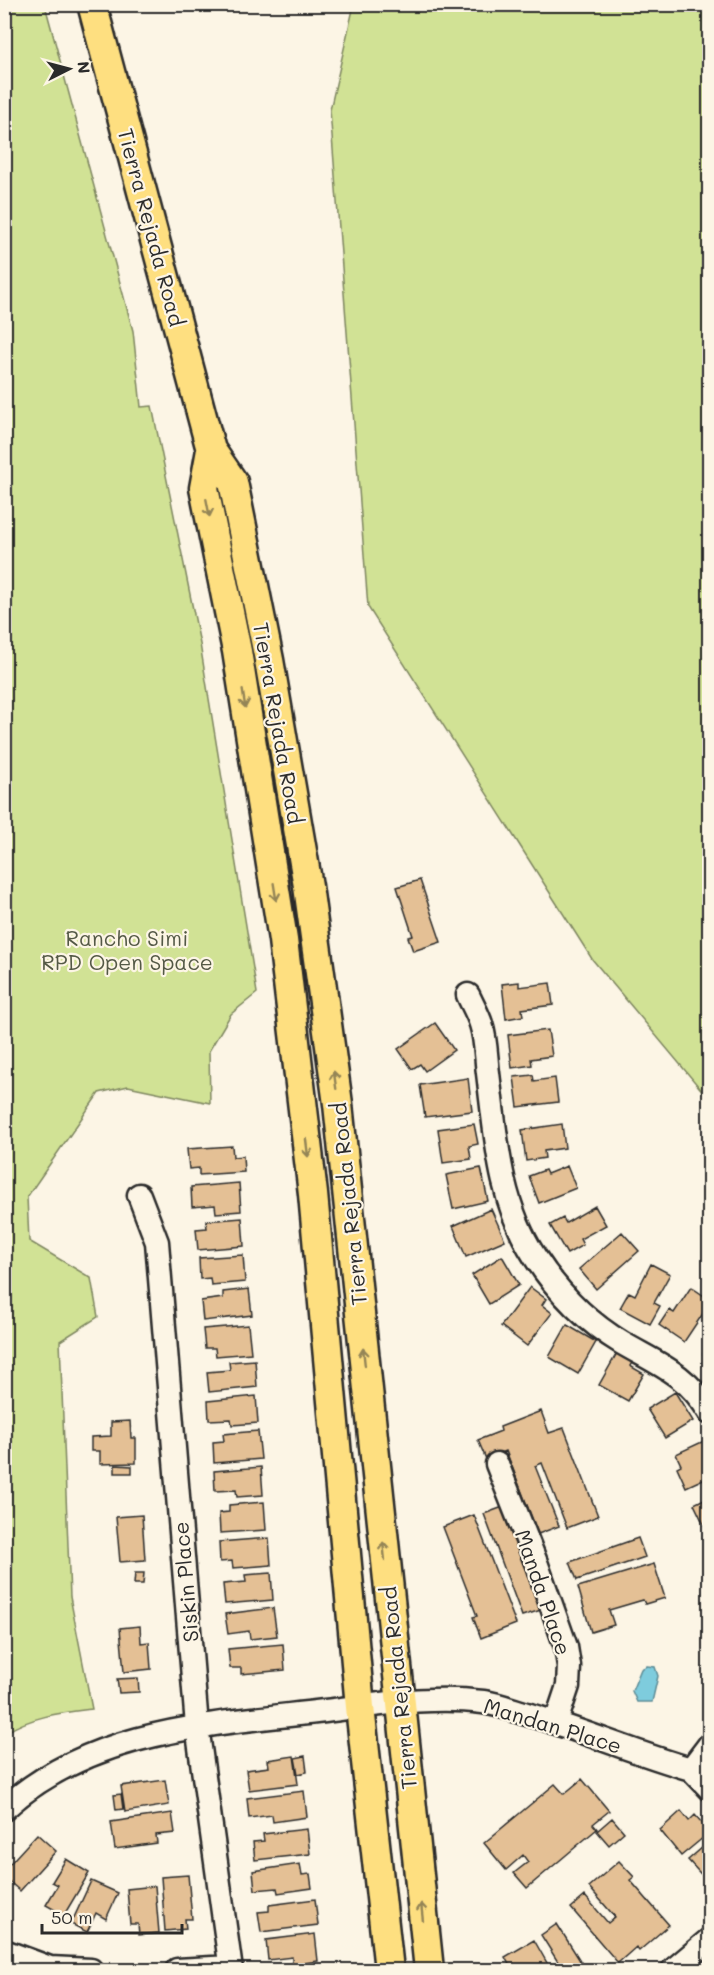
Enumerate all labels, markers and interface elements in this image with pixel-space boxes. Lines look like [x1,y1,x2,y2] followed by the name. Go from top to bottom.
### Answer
[39,39,99,99] north arrow
[73,60,95,75] text: N
[113,125,191,329] street label: Tierra Rejada Road
[203,497,214,517] one-way arrow
[248,620,310,826] street label: Tierra Rejada Road
[239,689,250,709] one-way arrow
[270,881,281,901] one-way arrow
[41,924,213,975] park label: Rancho Simi RPD Open Space
[329,1071,340,1090] one-way arrow
[324,1101,372,1307] street label: Tierra Rejada Road
[302,1137,313,1157] one-way arrow
[358,1348,369,1368] one-way arrow
[166,1521,204,1643] street label: Siskin Place
[510,1526,578,1658] street label: Manda Place
[378,1542,389,1562] one-way arrow
[374,1585,422,1791] street label: Tierra Rejada Road
[481,1691,625,1759] street label: Mandan Place
[42,1897,182,1935] scale bar
[416,1903,427,1923] one-way arrow
[51,1905,93,1929] text: 50 m

